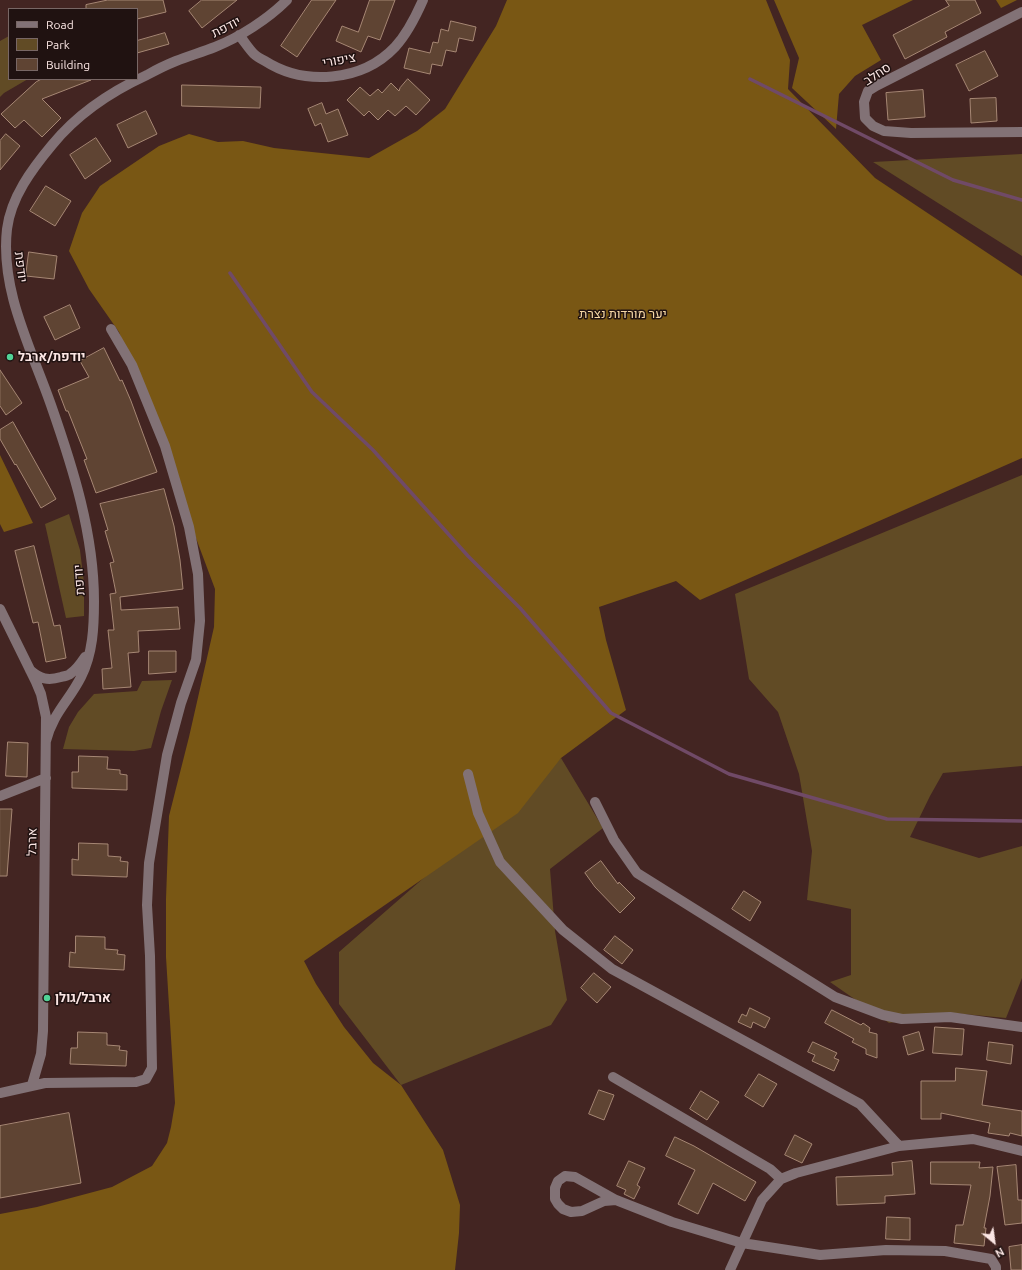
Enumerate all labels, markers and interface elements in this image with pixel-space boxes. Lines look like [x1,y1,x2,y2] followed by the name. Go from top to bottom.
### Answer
[8,8,138,80] legend
[209,13,243,41] street label: יודפת
[46,18,74,31] text: Road
[46,38,70,51] text: Park
[321,49,357,71] street label: ציפורי
[46,58,90,71] text: Building
[860,59,894,89] street label: סחלב
[11,251,31,283] street label: יודפת
[579,306,667,322] park label: יער מורדות נצרת
[18,349,86,365] place label: יודפת/ארבל
[5,352,15,362] marker: יודפת/ארבל
[70,564,88,596] street label: יודפת
[24,828,40,856] street label: ארבל
[55,990,111,1006] place label: ארבל/גולן
[42,993,52,1003] marker: ארבל/גולן
[974,1222,1014,1262] north arrow
[993,1245,1006,1260] text: N

